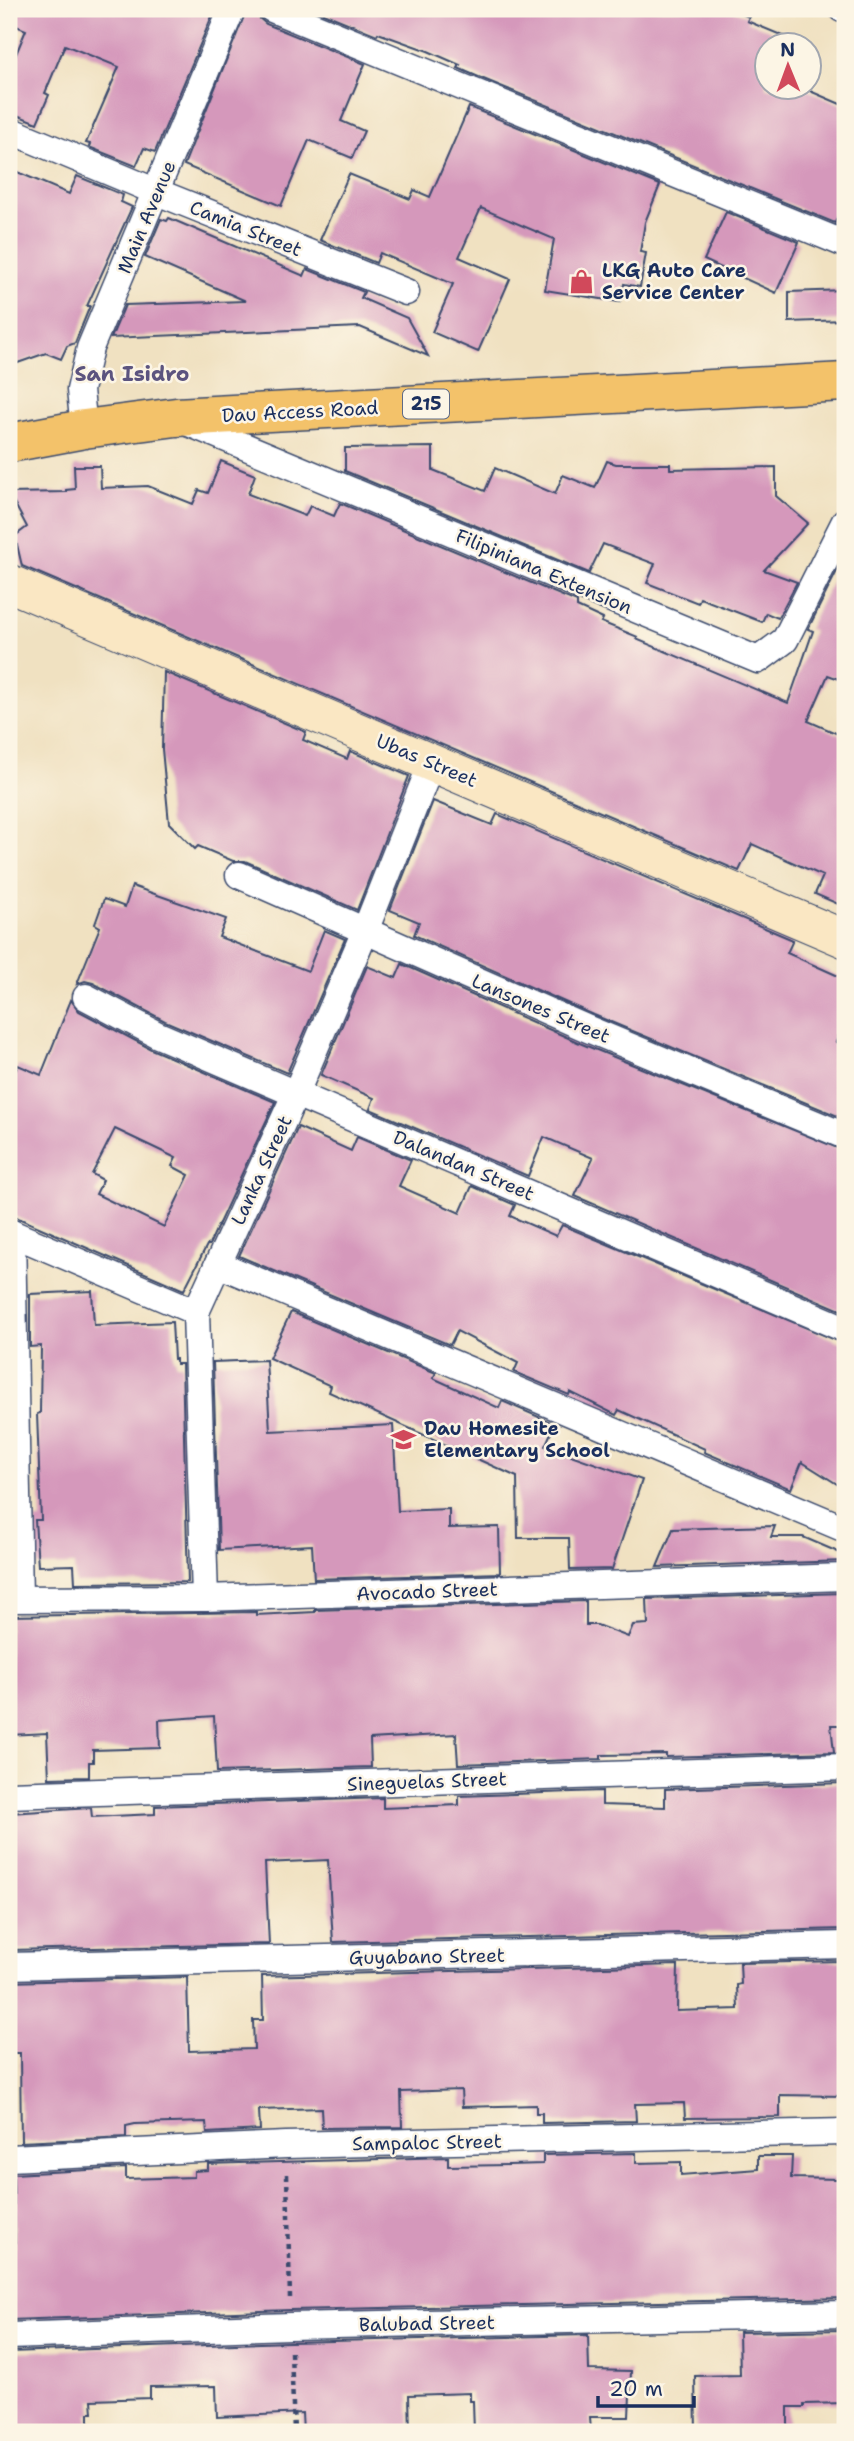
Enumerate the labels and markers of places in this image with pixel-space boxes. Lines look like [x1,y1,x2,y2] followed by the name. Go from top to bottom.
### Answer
[602,258,746,305] place label: LKG Auto Care Service Center
[568,267,596,295] shop icon: LKG Auto Care Service Center
[424,1416,610,1463] place label: Dau Homesite Elementary School
[390,1425,418,1453] school or university icon: Dau Homesite Elementary School

